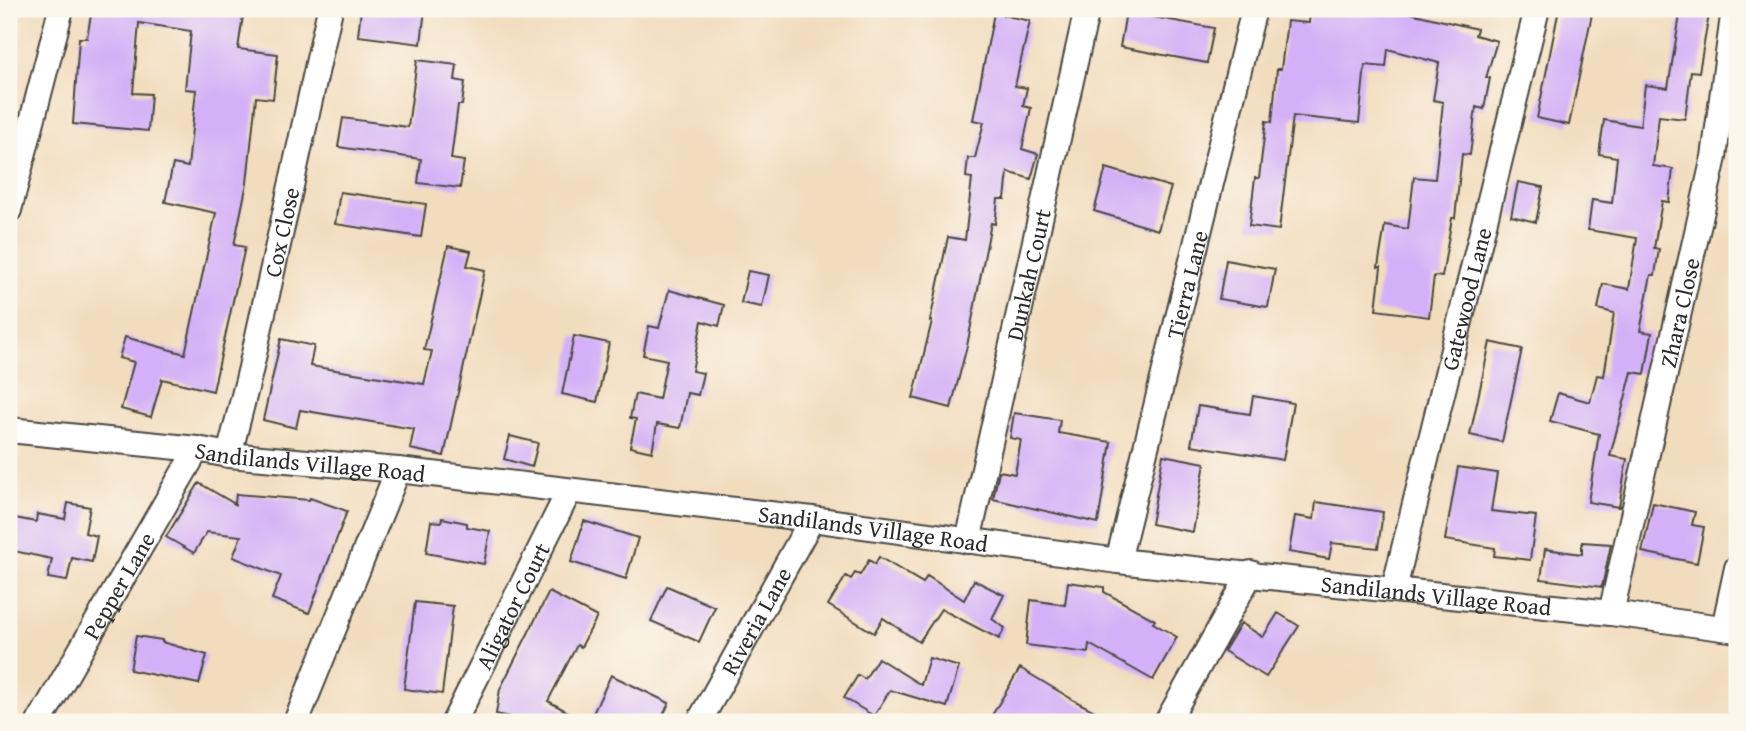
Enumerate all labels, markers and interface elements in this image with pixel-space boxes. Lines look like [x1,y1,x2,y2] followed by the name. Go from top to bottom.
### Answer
[255,184,307,280] street label: Cox Close
[997,205,1058,344] street label: Dunkah Court
[1432,224,1499,374] street label: Gatewood Lane
[1157,227,1215,342] street label: Tierra Lane
[1650,254,1707,371] street label: Zhara Close
[192,432,428,490] street label: Sandilands Village Road
[757,496,991,560] street label: Sandilands Village Road
[74,525,162,645] street label: Pepper Lane
[466,537,557,675] street label: Aligator Court
[712,561,799,681] street label: Riveria Lane
[1320,566,1554,623] street label: Sandilands Village Road

